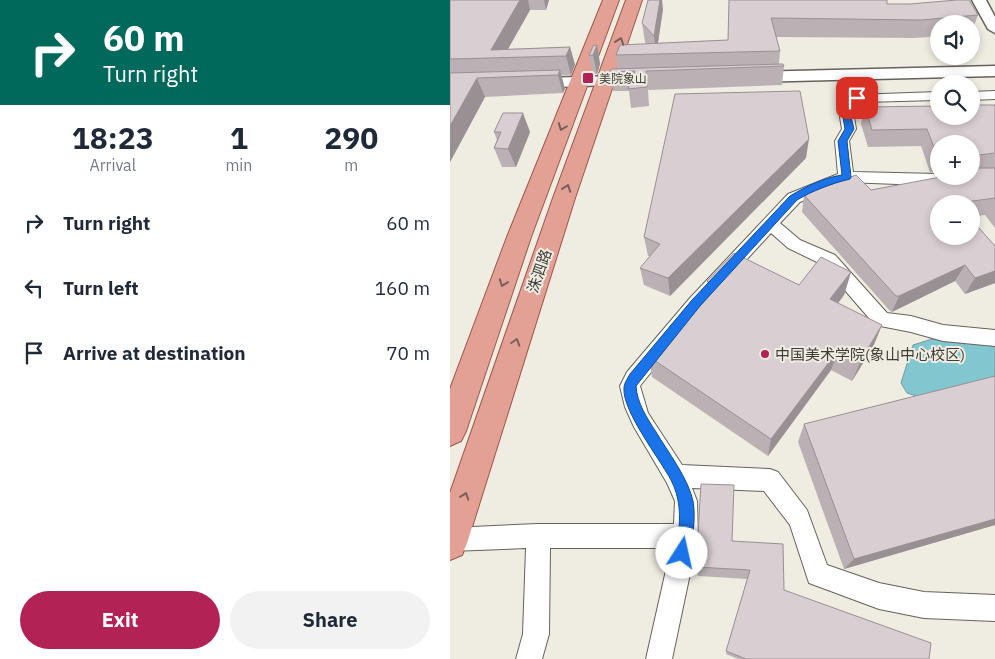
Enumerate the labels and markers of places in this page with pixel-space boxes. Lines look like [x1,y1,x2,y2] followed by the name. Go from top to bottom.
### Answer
[581,71,595,85] marker: 美院象山
[599,71,647,86] place label: 美院象山
[836,77,878,119] pin
[775,345,965,364] place label: 中国美术学院(象山中心校区)
[759,348,771,360] marker: 中国美术学院(象山中心校区)

